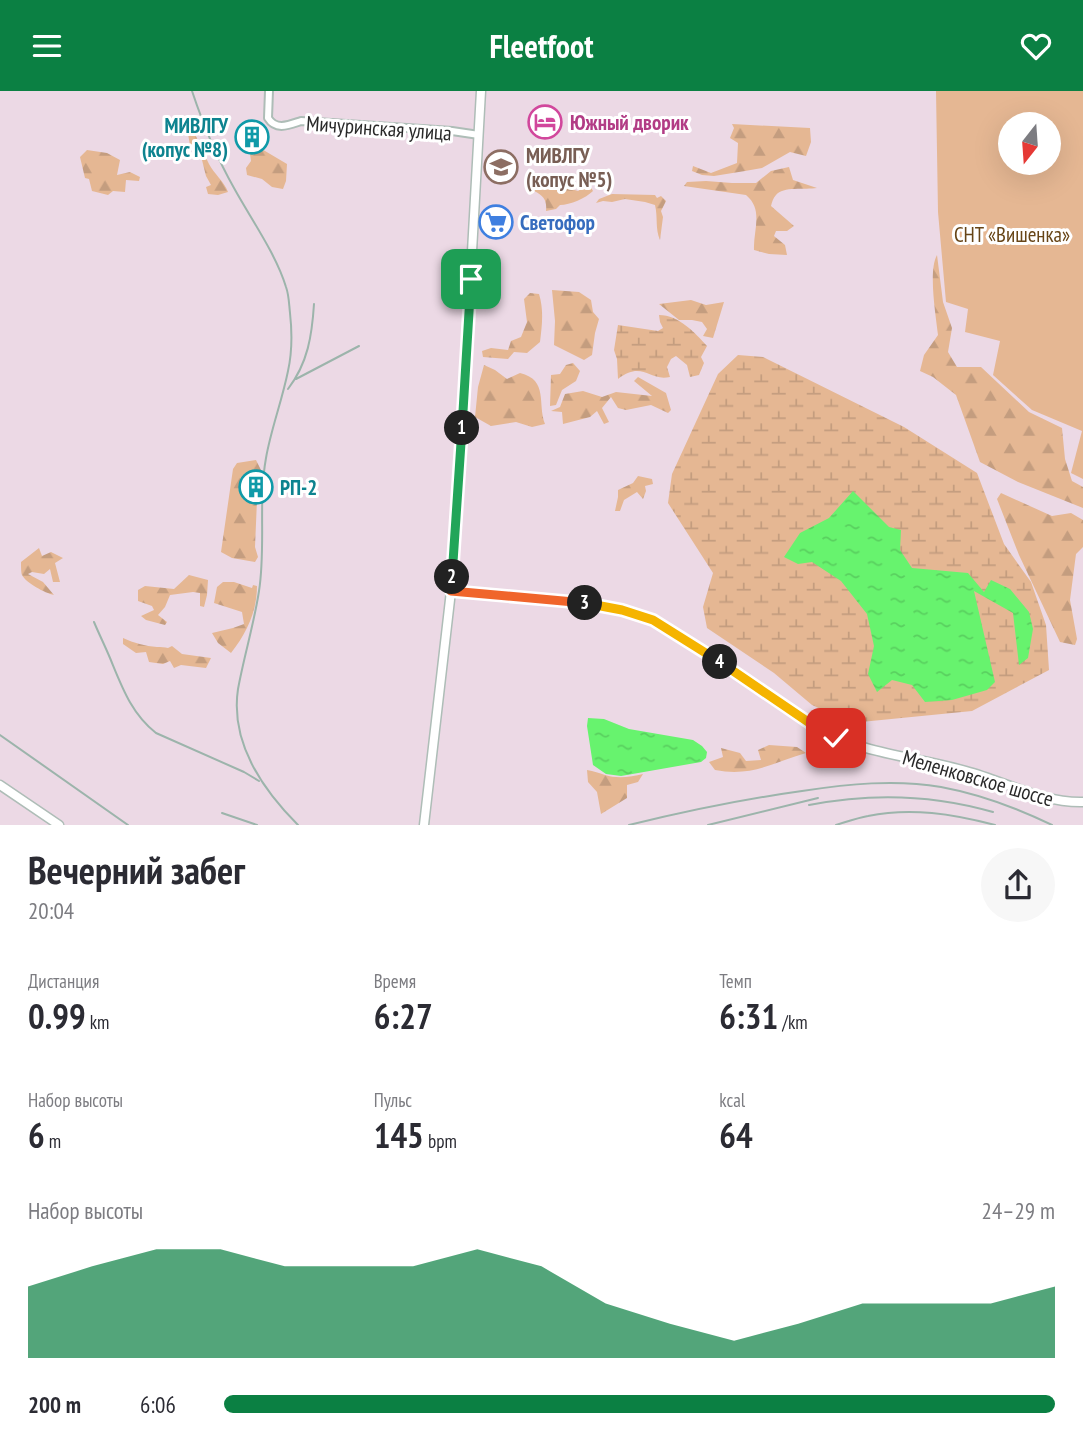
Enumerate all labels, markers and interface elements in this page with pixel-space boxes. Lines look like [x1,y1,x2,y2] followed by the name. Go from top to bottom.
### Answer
[489,25,594,67] text: Fleetfoot
[28,27,66,65] icon: menu
[1017,27,1055,65] icon: heart
[526,103,564,141] hotel icon: Южный дворик
[305,109,453,147] street label: Мичуринская улица
[570,109,689,136] place label: Южный дворик
[142,112,229,163] place label: МИВЛГУ (копус №8)
[998,112,1060,175] north arrow
[998,112,1061,175] map controls
[233,118,271,156] building icon: МИВЛГУ (копус №8)
[526,142,612,193] place label: МИВЛГУ (копус №5)
[482,148,520,186] school or university icon: МИВЛГУ (копус №5)
[477,203,515,241] supermarket icon: Светофор
[520,209,595,236] place label: Светофор
[954,221,1070,248] park label: СНТ «Вишенка»
[441,249,501,309] pin
[452,260,490,298] icon: arrive
[444,411,480,445] pin: 1
[457,415,466,439] text: 1
[237,468,275,506] building icon: РП-2
[280,474,317,501] place label: РП-2
[434,559,470,595] pin: 2
[447,564,456,588] text: 2
[568,585,602,621] pin: 3
[580,590,589,614] text: 3
[702,645,738,679] pin: 4
[715,649,724,673] text: 4
[806,708,866,768] pin
[817,719,855,757] icon: check
[899,744,1057,812] street label: Меленковское шоссе
[28,845,245,894] text: Вечерний забег
[981,848,1055,922] button: share
[28,896,74,925] text: 20:04
[28,969,99,993] text: Дистанция
[374,969,416,993] text: Время
[719,969,752,993] text: Темп
[28,993,86,1039] text: 0.99
[374,993,433,1039] text: 6:27
[719,993,778,1039] text: 6:31
[86,1010,109,1034] text: km
[778,1010,808,1034] text: /km
[28,1088,123,1112] text: Набор высоты
[374,1088,412,1112] text: Пульс
[719,1088,745,1112] text: kcal
[28,1112,45,1158] text: 6
[374,1112,424,1158] text: 145
[719,1112,753,1158] text: 64
[45,1129,61,1153] text: m
[424,1129,457,1153] text: bpm
[28,1196,143,1225] text: Набор высоты
[982,1196,1055,1225] text: 24–29 m
[28,1390,81,1419] text: 200 m
[140,1390,176,1419] text: 6:06

